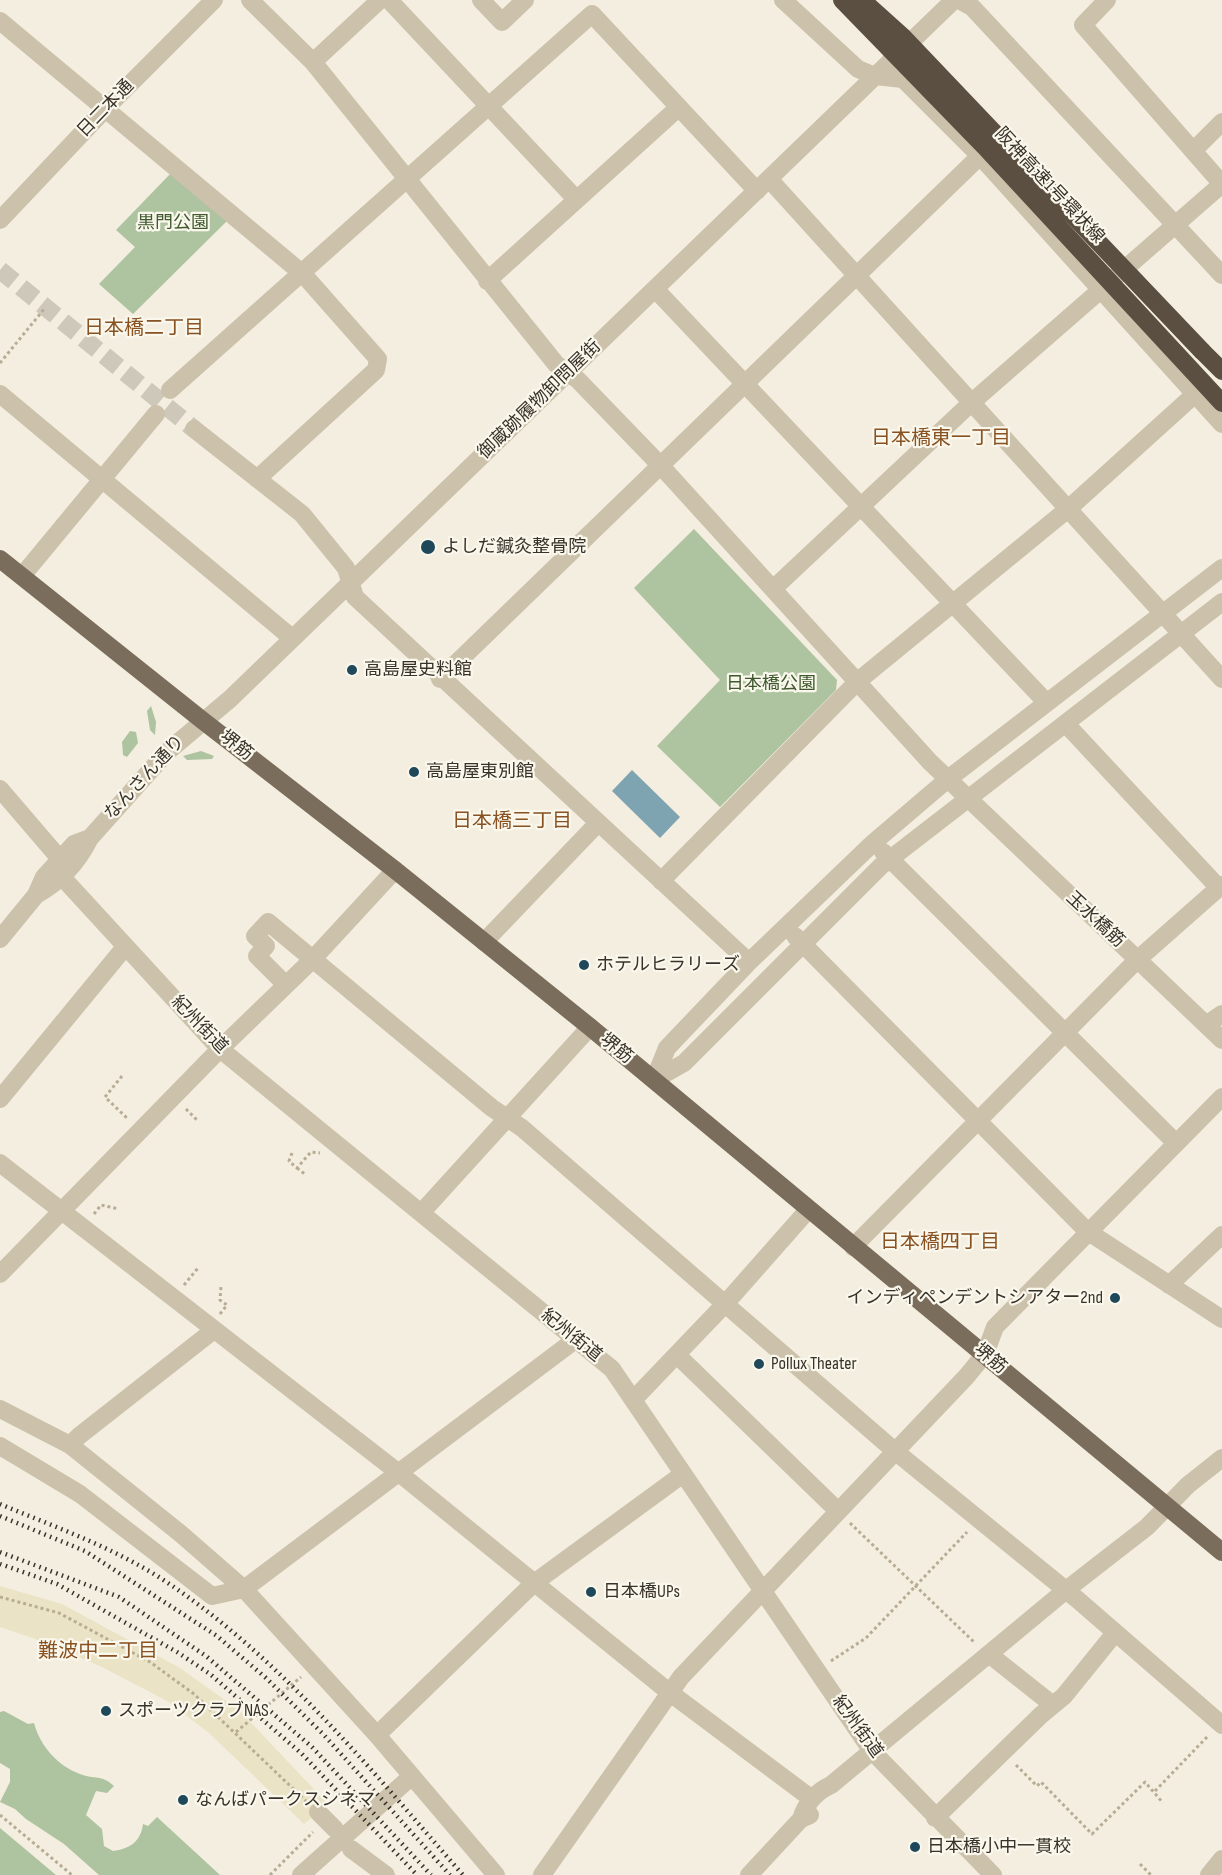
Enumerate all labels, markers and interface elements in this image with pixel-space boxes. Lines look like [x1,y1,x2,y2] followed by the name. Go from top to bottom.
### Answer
[73,76,139,142] street label: 日二本通
[990,124,1108,248] street label: 阪神高速1号環状線
[137,212,209,234] park label: 黒門公園
[84,317,204,341] district label: 日本橋二丁目
[474,336,606,464] street label: 御蔵跡履物卸問屋街
[871,427,1011,451] district label: 日本橋東一丁目
[442,536,586,558] place label: よしだ鍼灸整骨院
[419,538,437,556] marker: よしだ鍼灸整骨院
[364,659,472,681] place label: 高島屋史料館
[345,663,359,677] marker: 高島屋史料館
[726,673,816,695] park label: 日本橋公園
[215,726,257,766] street label: 堺筋
[100,731,190,825] street label: なんさん通り
[426,761,534,783] place label: 高島屋東別館
[407,765,421,779] marker: 高島屋東別館
[452,810,572,834] district label: 日本橋三丁目
[1061,888,1129,952] street label: 玉水橋筋
[596,954,740,976] place label: ホテルヒラリーズ
[577,958,591,972] marker: ホテルヒラリーズ
[166,992,232,1058] street label: 紀州街道
[595,1029,637,1069] street label: 堺筋
[880,1231,1000,1255] district label: 日本橋四丁目
[846,1287,1103,1309] place label: インディペンデントシアター2nd
[1108,1291,1122,1305] marker: インディペンデントシアター2nd
[536,1305,606,1367] street label: 紀州街道
[969,1339,1011,1379] street label: 堺筋
[771,1353,857,1375] place label: Pollux Theater
[752,1357,766,1371] marker: Pollux Theater
[603,1581,680,1603] place label: 日本橋UPs
[584,1585,598,1599] marker: 日本橋UPs
[38,1640,158,1664] district label: 難波中二丁目
[827,1692,887,1762] street label: 紀州街道
[118,1700,269,1722] place label: スポーツクラブNAS
[99,1704,113,1718] marker: スポーツクラブNAS
[195,1789,375,1811] place label: なんばパークスシネマ
[176,1793,190,1807] marker: なんばパークスシネマ
[927,1836,1071,1858] place label: 日本橋小中一貫校
[908,1840,922,1854] marker: 日本橋小中一貫校

